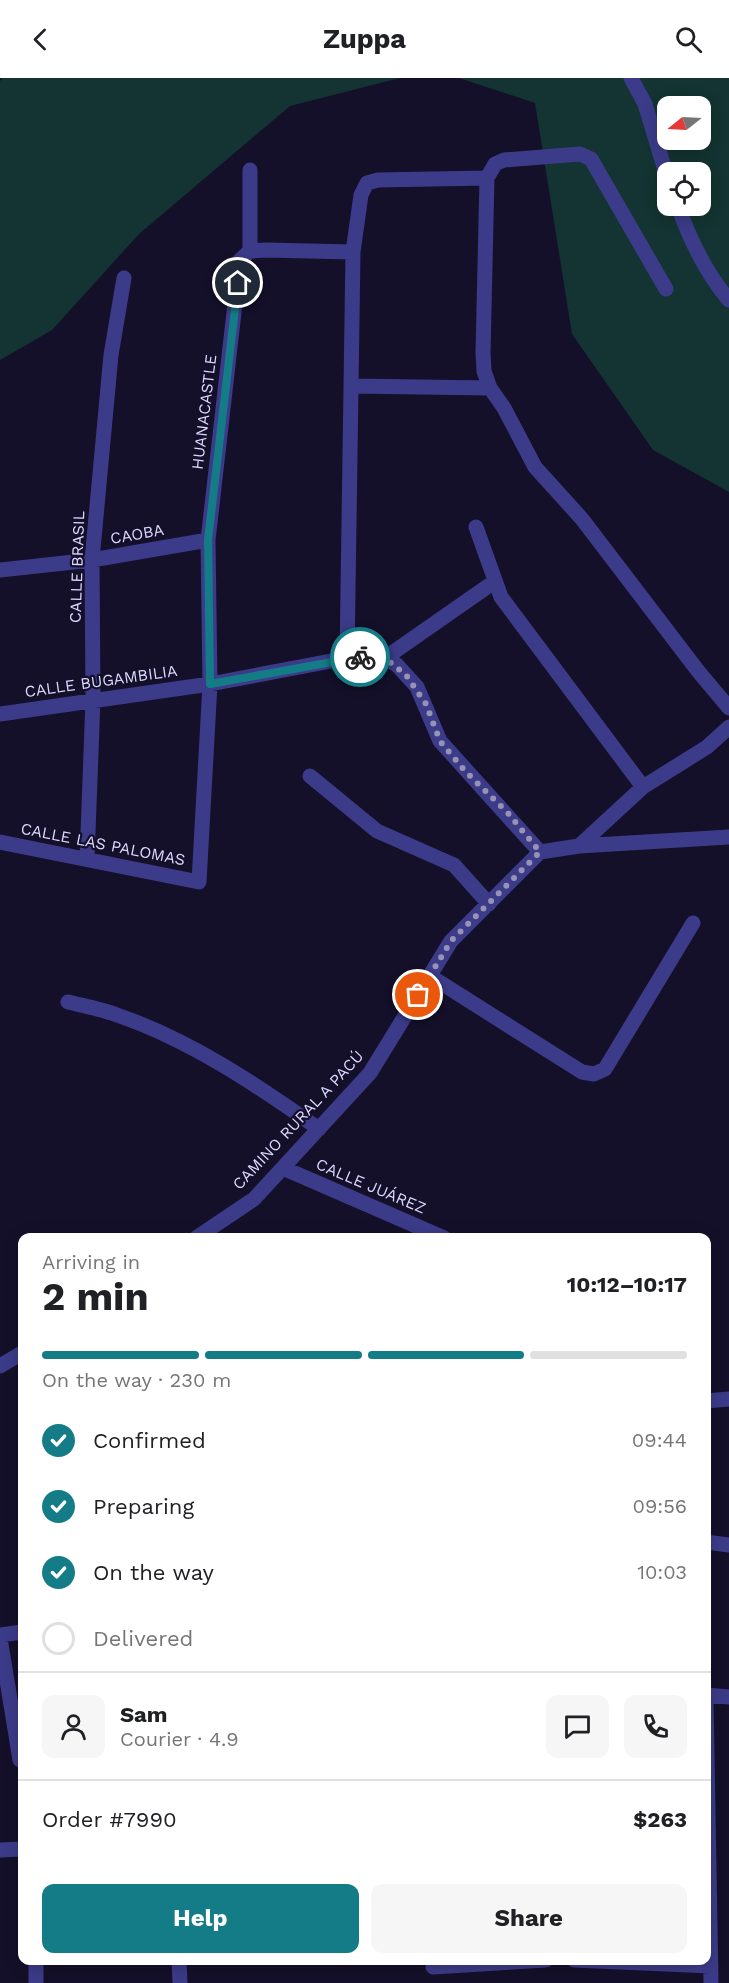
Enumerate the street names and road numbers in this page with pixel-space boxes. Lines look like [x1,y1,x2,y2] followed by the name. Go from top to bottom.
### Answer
[188,353,220,471] street label: HUANACASTLE
[66,510,88,624] street label: CALLE BRASIL
[109,520,166,548] street label: CAOBA
[23,661,179,701] street label: CALLE BUGAMBILIA
[19,819,187,869] street label: CALLE LAS PALOMAS
[229,1047,367,1193] street label: CAMINO RURAL A PACÚ
[313,1154,429,1218] street label: CALLE JUÁREZ

